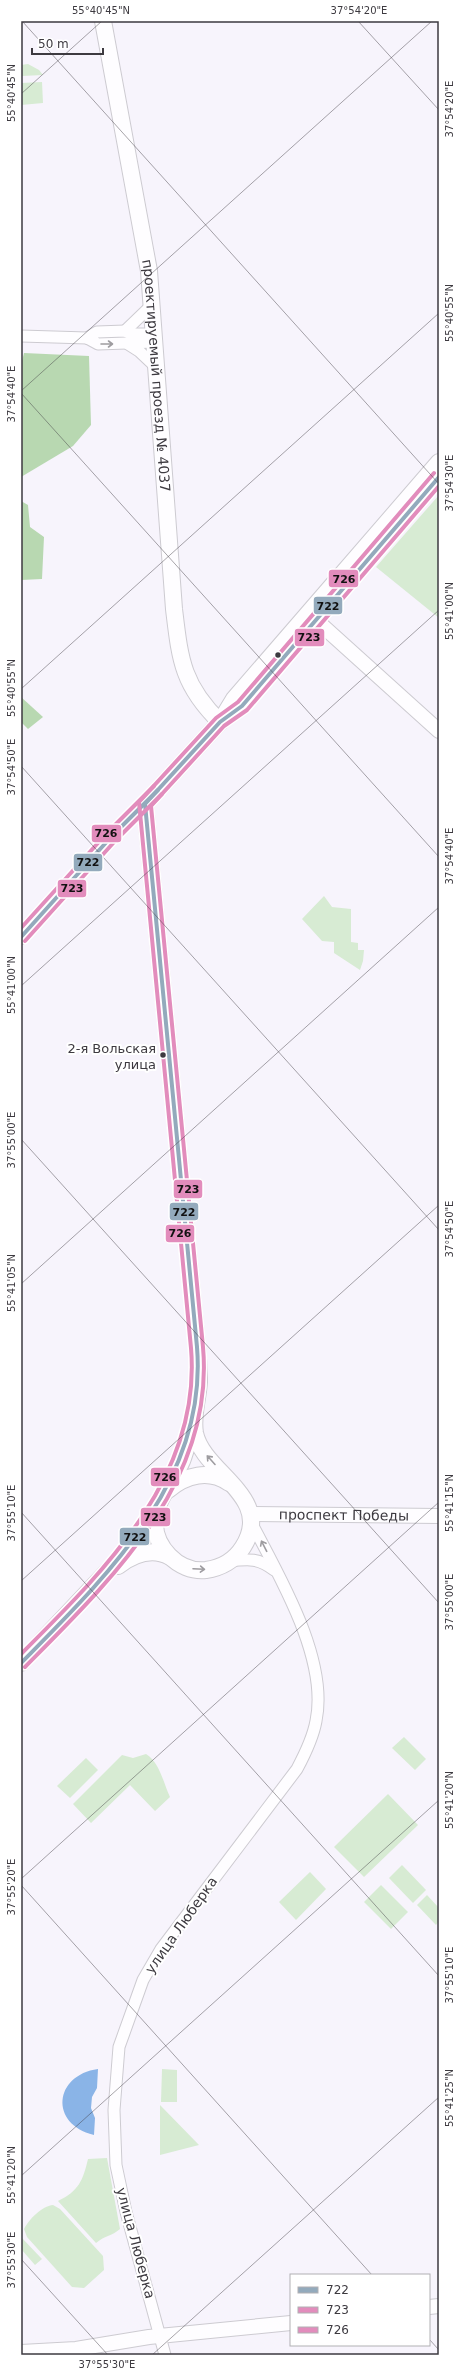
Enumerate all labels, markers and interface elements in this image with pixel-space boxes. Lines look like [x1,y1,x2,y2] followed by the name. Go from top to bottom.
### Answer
[72,5,130,16] text: 55°40'45"N
[331,5,387,16] text: 37°54'20"E
[32,30,103,56] scale bar
[38,37,69,51] text: 50 m
[6,64,17,122] text: 55°40'45"N
[444,81,455,137] text: 37°54'20"E
[139,258,173,493] street label: проектируемый проезд № 4037
[444,284,455,342] text: 55°40'55"N
[100,340,113,348] one-way arrow
[6,366,17,422] text: 37°54'40"E
[444,455,455,511] text: 37°54'30"E
[328,569,359,588] line badge: 726
[333,573,356,586] text: 726
[444,582,455,640] text: 55°41'00"N
[313,596,343,615] line badge: 722
[317,600,339,613] text: 722
[294,628,325,647] line badge: 723
[298,631,320,644] text: 723
[273,650,283,660] unlabelled marker
[6,659,17,717] text: 55°40'55"N
[6,739,17,795] text: 37°54'50"E
[91,824,122,843] line badge: 726
[95,827,118,840] text: 726
[444,828,455,884] text: 37°54'40"E
[73,853,103,872] line badge: 722
[77,856,99,869] text: 722
[57,879,87,898] line badge: 723
[61,882,83,895] text: 723
[6,956,17,1014] text: 55°41'00"N
[67,1041,156,1072] place label: 2-я Вольская улица
[158,1050,168,1060] marker: 2-я Вольская улица
[6,1112,17,1168] text: 37°55'00"E
[173,1179,203,1199] line badge: 723
[177,1183,199,1196] text: 723
[444,1201,455,1257] text: 37°54'50"E
[169,1202,199,1221] line badge: 722
[173,1206,195,1219] text: 722
[165,1224,195,1243] line badge: 726
[169,1227,192,1240] text: 726
[6,1254,17,1312] text: 55°41'05"N
[206,1455,215,1465] one-way arrow
[150,1467,180,1487] line badge: 726
[154,1471,177,1484] text: 726
[444,1474,455,1532] text: 55°41'15"N
[6,1485,17,1541] text: 37°55'10"E
[279,1506,409,1524] street label: проспект Победы
[140,1507,171,1527] line badge: 723
[144,1511,166,1524] text: 723
[119,1527,150,1546] line badge: 722
[124,1531,146,1544] text: 722
[259,1541,267,1553] one-way arrow
[193,1566,206,1573] one-way arrow
[444,1574,455,1630] text: 37°55'00"E
[444,1771,455,1829] text: 55°41'20"N
[6,1859,17,1915] text: 37°55'20"E
[142,1874,220,1976] street label: улица Люберка
[444,1947,455,2003] text: 37°55'10"E
[444,2069,455,2127] text: 55°41'25"N
[6,2146,17,2204] text: 55°41'20"N
[113,2186,159,2300] street label: улица Люберка
[6,2232,17,2288] text: 37°55'30"E
[290,2274,430,2346] legend
[326,2283,349,2297] text: 722
[326,2303,349,2317] text: 723
[326,2323,349,2337] text: 726
[79,2359,135,2370] text: 37°55'30"E

